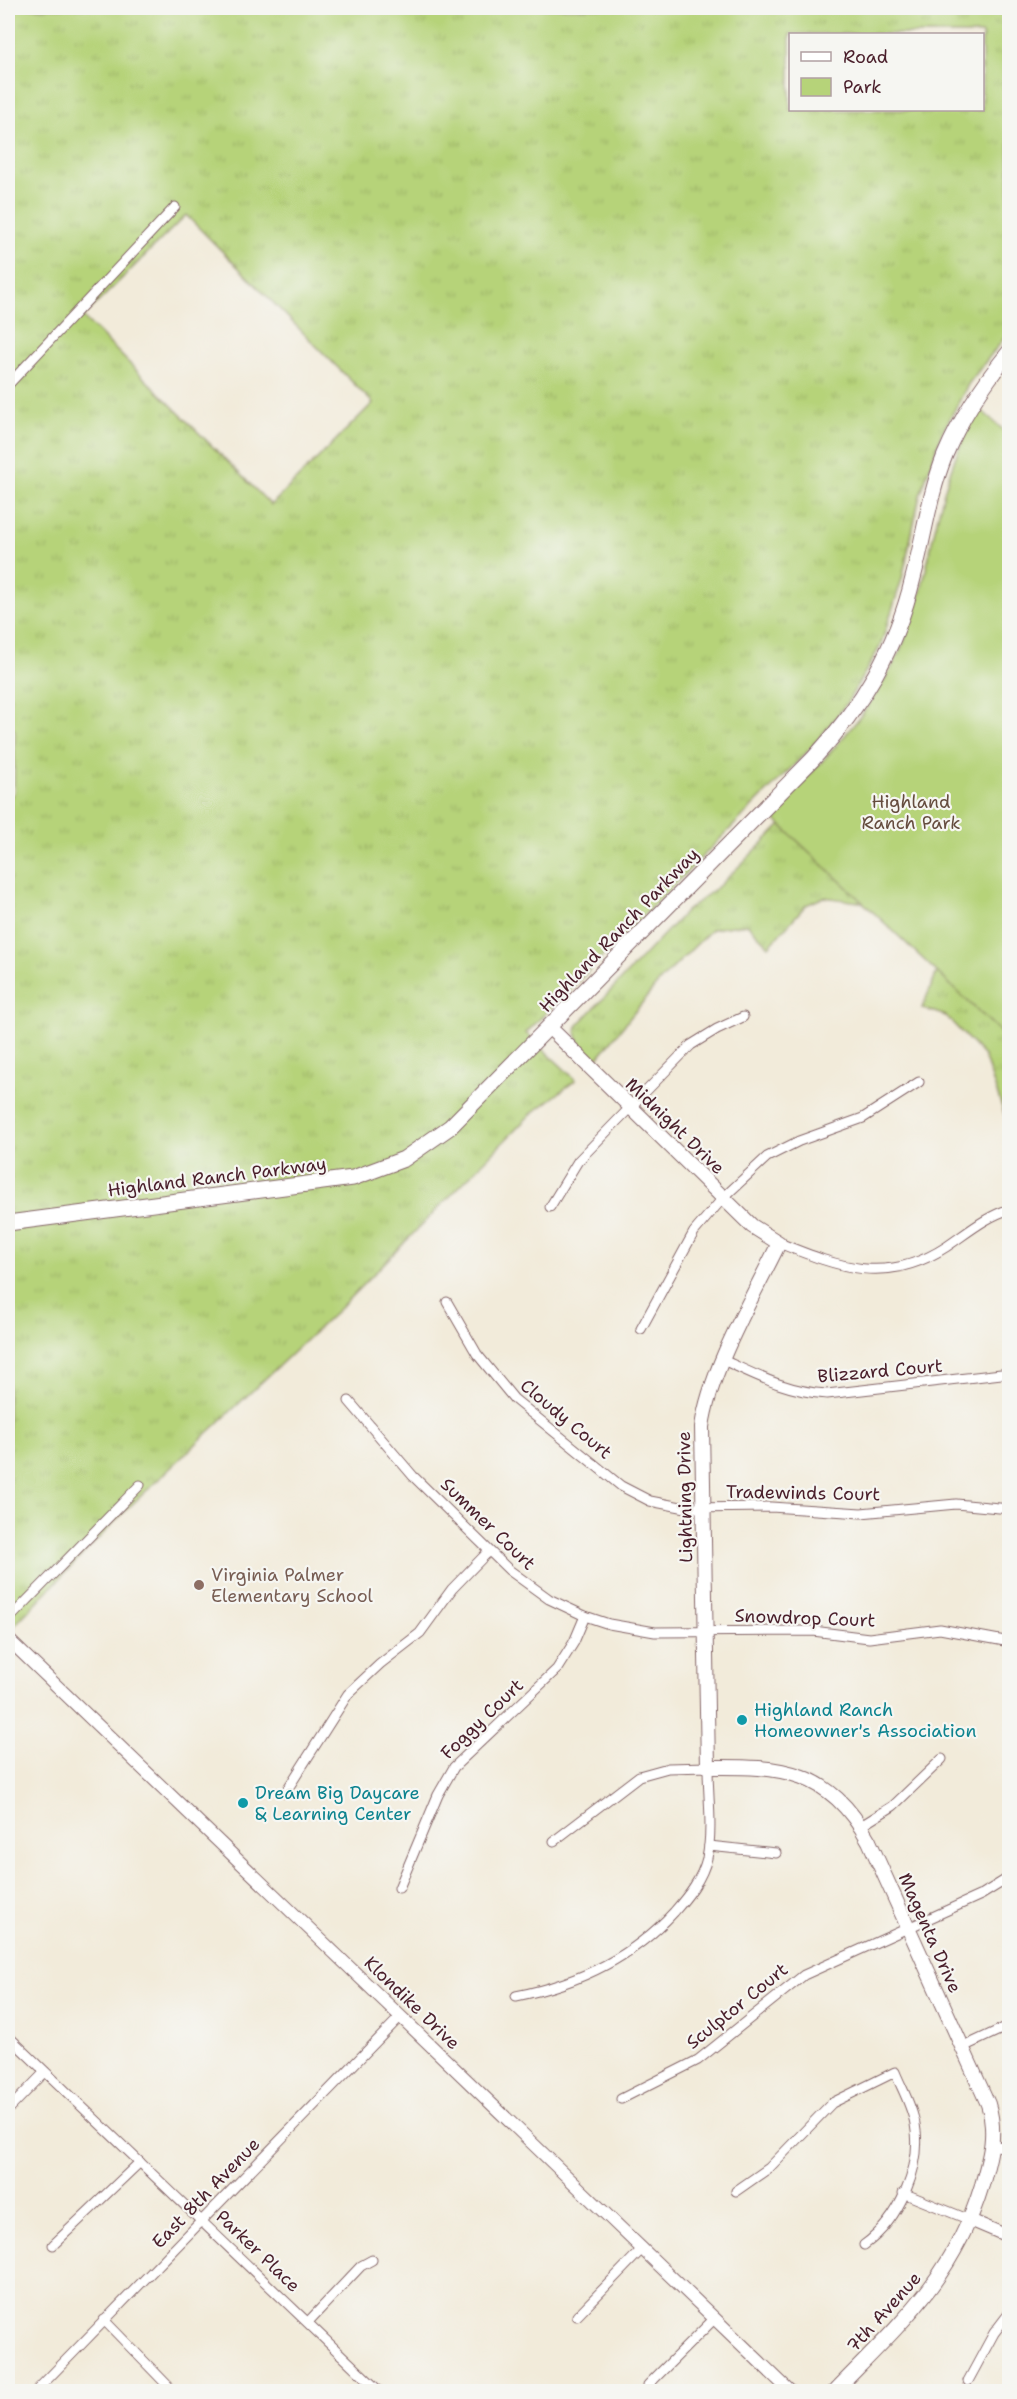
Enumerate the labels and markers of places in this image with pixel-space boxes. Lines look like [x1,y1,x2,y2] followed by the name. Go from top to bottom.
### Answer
[211,1563,374,1608] place label: Virginia Palmer Elementary School
[192,1578,206,1592] marker: Virginia Palmer Elementary School
[754,1698,976,1743] place label: Highland Ranch Homeowner's Association
[735,1713,749,1727] marker: Highland Ranch Homeowner's Association
[255,1781,420,1826] place label: Dream Big Daycare & Learning Center
[236,1796,250,1810] marker: Dream Big Daycare & Learning Center

